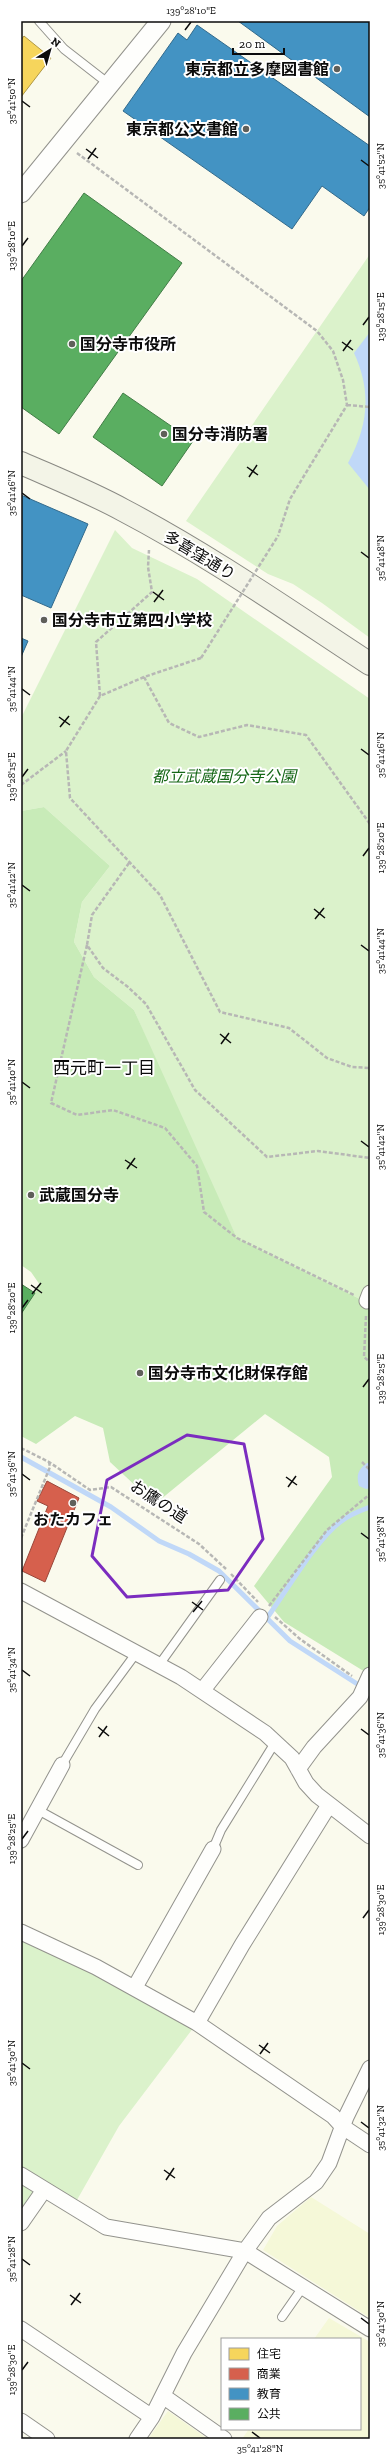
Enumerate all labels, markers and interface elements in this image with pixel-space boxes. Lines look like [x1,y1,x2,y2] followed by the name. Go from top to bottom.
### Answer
[166,5,216,17] text: 139°28'10"E
[30,30,70,70] north arrow
[233,30,284,56] scale bar
[48,35,63,51] text: N
[239,37,266,51] text: 20 m
[185,60,329,79] place label: 東京都立多摩図書館
[332,64,342,74] marker: 東京都立多摩図書館
[6,77,18,124] text: 35°41'50"N
[126,120,238,139] place label: 東京都公文書館
[241,124,251,134] marker: 東京都公文書館
[375,142,387,189] text: 35°41'52"N
[6,221,18,271] text: 139°28'10"E
[375,292,387,342] text: 139°28'15"E
[80,335,176,354] place label: 国分寺市役所
[67,339,77,349] marker: 国分寺市役所
[172,425,268,444] place label: 国分寺消防署
[159,429,169,439] marker: 国分寺消防署
[6,469,18,516] text: 35°41'46"N
[161,527,239,584] street label: 多喜窪通り
[375,534,387,581] text: 35°41'48"N
[52,611,212,630] place label: 国分寺市立第四小学校
[39,615,49,625] marker: 国分寺市立第四小学校
[6,666,18,712] text: 35°41'44"N
[375,731,387,778] text: 35°41'46"N
[6,752,18,802] text: 139°28'15"E
[152,767,298,786] park label: 都立武蔵国分寺公園
[375,822,387,873] text: 139°28'20"E
[6,862,18,908] text: 35°41'42"N
[375,928,387,974] text: 35°41'44"N
[6,1058,18,1105] text: 35°41'40"N
[53,1058,155,1078] district label: 西元町一丁目
[375,1124,387,1170] text: 35°41'42"N
[39,1186,119,1205] place label: 武蔵国分寺
[26,1190,36,1200] marker: 武蔵国分寺
[6,1282,18,1333] text: 139°28'20"E
[375,1354,387,1404] text: 139°28'25"E
[148,1364,308,1383] place label: 国分寺市文化財保存館
[135,1368,145,1378] marker: 国分寺市文化財保存館
[6,1451,18,1497] text: 35°41'36"N
[127,1476,191,1527] street label: お鷹の道
[68,1498,78,1508] marker: おたカフェ
[33,1510,113,1529] place label: おたカフェ
[375,1515,387,1562] text: 35°41'38"N
[6,1647,18,1693] text: 35°41'34"N
[375,1712,387,1758] text: 35°41'36"N
[6,1814,18,1864] text: 139°28'25"E
[375,1885,387,1935] text: 139°28'30"E
[6,2039,18,2086] text: 35°41'30"N
[375,2105,387,2151] text: 35°41'32"N
[6,2235,18,2282] text: 35°41'28"N
[375,2300,387,2347] text: 35°41'30"N
[221,2338,361,2430] legend
[6,2345,18,2395] text: 139°28'30"E
[257,2347,281,2361] text: 住宅
[257,2367,281,2381] text: 商業
[257,2387,281,2401] text: 教育
[257,2407,281,2421] text: 公共
[237,2443,284,2455] text: 35°41'28"N

